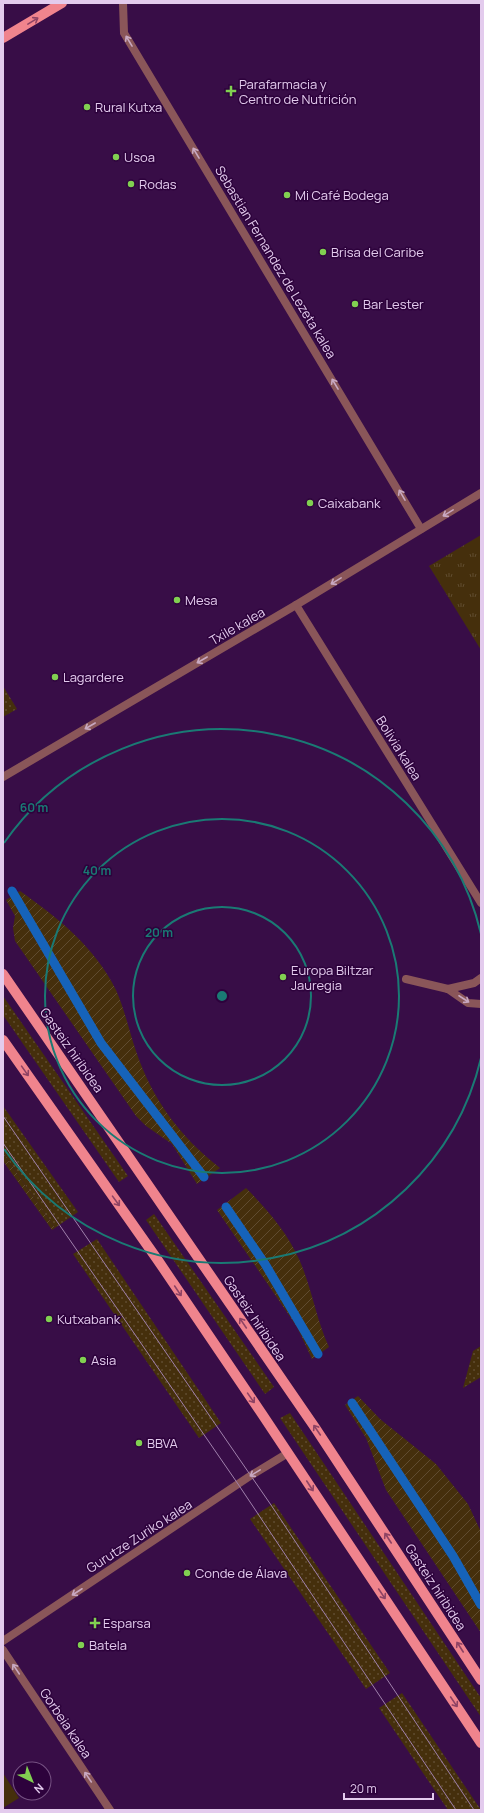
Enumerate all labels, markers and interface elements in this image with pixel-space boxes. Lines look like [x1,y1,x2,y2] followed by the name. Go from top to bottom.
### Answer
[27,16,39,24] one-way arrow
[124,35,132,47] one-way arrow
[239,75,356,108] place label: Parafarmacia y Centro de Nutrición
[226,86,236,96] marker: Parafarmacia y Centro de Nutrición
[95,98,162,116] place label: Rural Kutxa
[82,102,92,112] marker: Rural Kutxa
[191,147,199,159] one-way arrow
[124,148,155,166] place label: Usoa
[111,152,121,162] marker: Usoa
[211,162,341,362] street label: Sebastian Fernandez de Lezeta kalea
[139,175,177,193] place label: Rodas
[126,179,136,189] marker: Rodas
[295,186,389,204] place label: Mi Café Bodega
[282,190,292,200] marker: Mi Café Bodega
[331,243,424,261] place label: Brisa del Caribe
[318,247,328,257] marker: Brisa del Caribe
[363,295,424,313] place label: Bar Lester
[350,299,360,309] marker: Bar Lester
[331,378,339,390] one-way arrow
[397,489,405,501] one-way arrow
[318,494,381,512] place label: Caixabank
[305,498,315,508] marker: Caixabank
[442,510,454,518] one-way arrow
[330,577,342,585] one-way arrow
[185,591,218,609] place label: Mesa
[172,595,182,605] marker: Mesa
[206,603,268,649] street label: Txile kalea
[196,657,208,665] one-way arrow
[63,668,124,686] place label: Lagardere
[50,672,60,682] marker: Lagardere
[372,712,426,784] street label: Bolivia kalea
[84,722,96,730] one-way arrow
[20,799,48,816] text: 60 m
[83,862,111,879] text: 40 m
[145,924,173,941] text: 20 m
[291,961,374,994] place label: Europa Biltzar Jauregia
[278,972,288,982] marker: Europa Biltzar Jauregia
[215,989,229,1003] centre of rings
[458,995,469,1003] one-way arrow
[36,1004,108,1096] street label: Gasteiz hiribidea
[21,1066,29,1077] one-way arrow
[112,1196,120,1207] one-way arrow
[220,1272,290,1364] street label: Gasteiz hiribidea
[174,1285,182,1296] one-way arrow
[57,1310,121,1328] place label: Kutxabank
[44,1314,54,1324] marker: Kutxabank
[239,1317,247,1328] one-way arrow
[91,1351,116,1369] place label: Asia
[78,1355,88,1365] marker: Asia
[247,1393,255,1404] one-way arrow
[313,1425,321,1436] one-way arrow
[147,1434,178,1452] place label: BBVA
[134,1438,144,1448] marker: BBVA
[250,1469,261,1477] one-way arrow
[306,1480,314,1491] one-way arrow
[83,1495,195,1577] street label: Gurutze Zuriko kalea
[384,1533,392,1544] one-way arrow
[401,1540,471,1634] street label: Gasteiz hiribidea
[195,1564,287,1582] place label: Conde de Álava
[182,1568,192,1578] marker: Conde de Álava
[72,1588,83,1596] one-way arrow
[378,1588,386,1600] one-way arrow
[103,1614,151,1632] place label: Esparsa
[90,1618,100,1628] marker: Esparsa
[89,1636,127,1654] place label: Batela
[76,1640,86,1650] marker: Batela
[455,1641,463,1653] one-way arrow
[12,1664,20,1675] one-way arrow
[36,1684,96,1762] street label: Gorbeia kalea
[450,1696,458,1707] one-way arrow
[12,1761,52,1801] north arrow
[84,1772,92,1783] one-way arrow
[344,1775,433,1801] scale bar
[31,1780,47,1797] text: N
[350,1780,377,1797] text: 20 m

